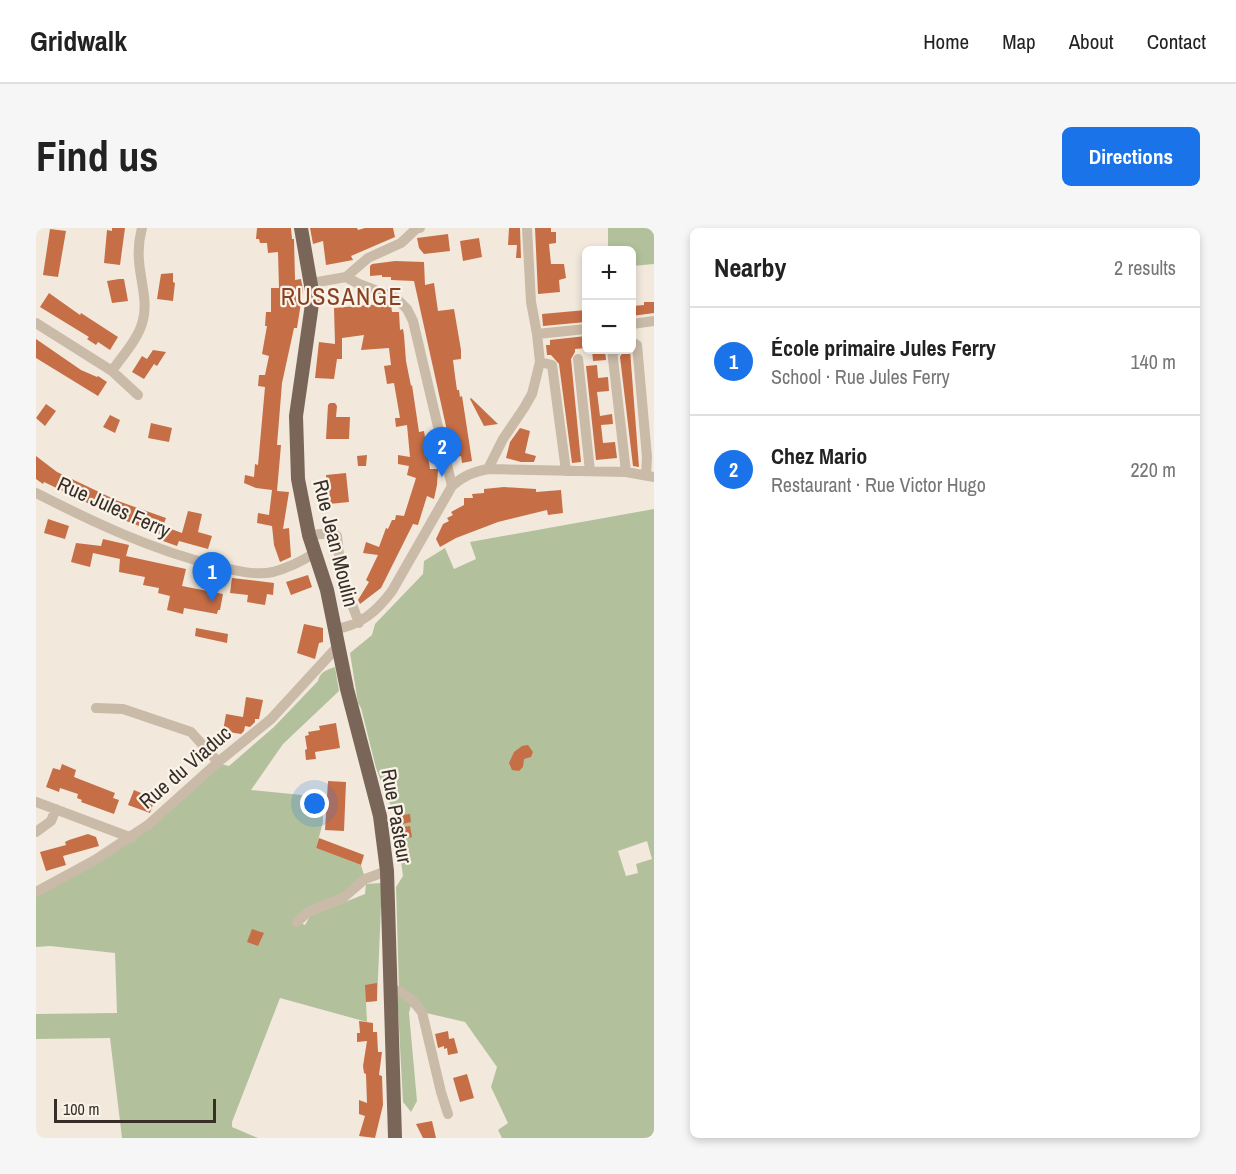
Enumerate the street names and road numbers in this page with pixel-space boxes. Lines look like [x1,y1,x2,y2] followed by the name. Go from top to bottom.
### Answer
[53,469,175,545] street label: Rue Jules Ferry
[306,476,366,610] street label: Rue Jean Moulin
[133,719,237,815] street label: Rue du Viaduc
[374,766,420,866] street label: Rue Pasteur

